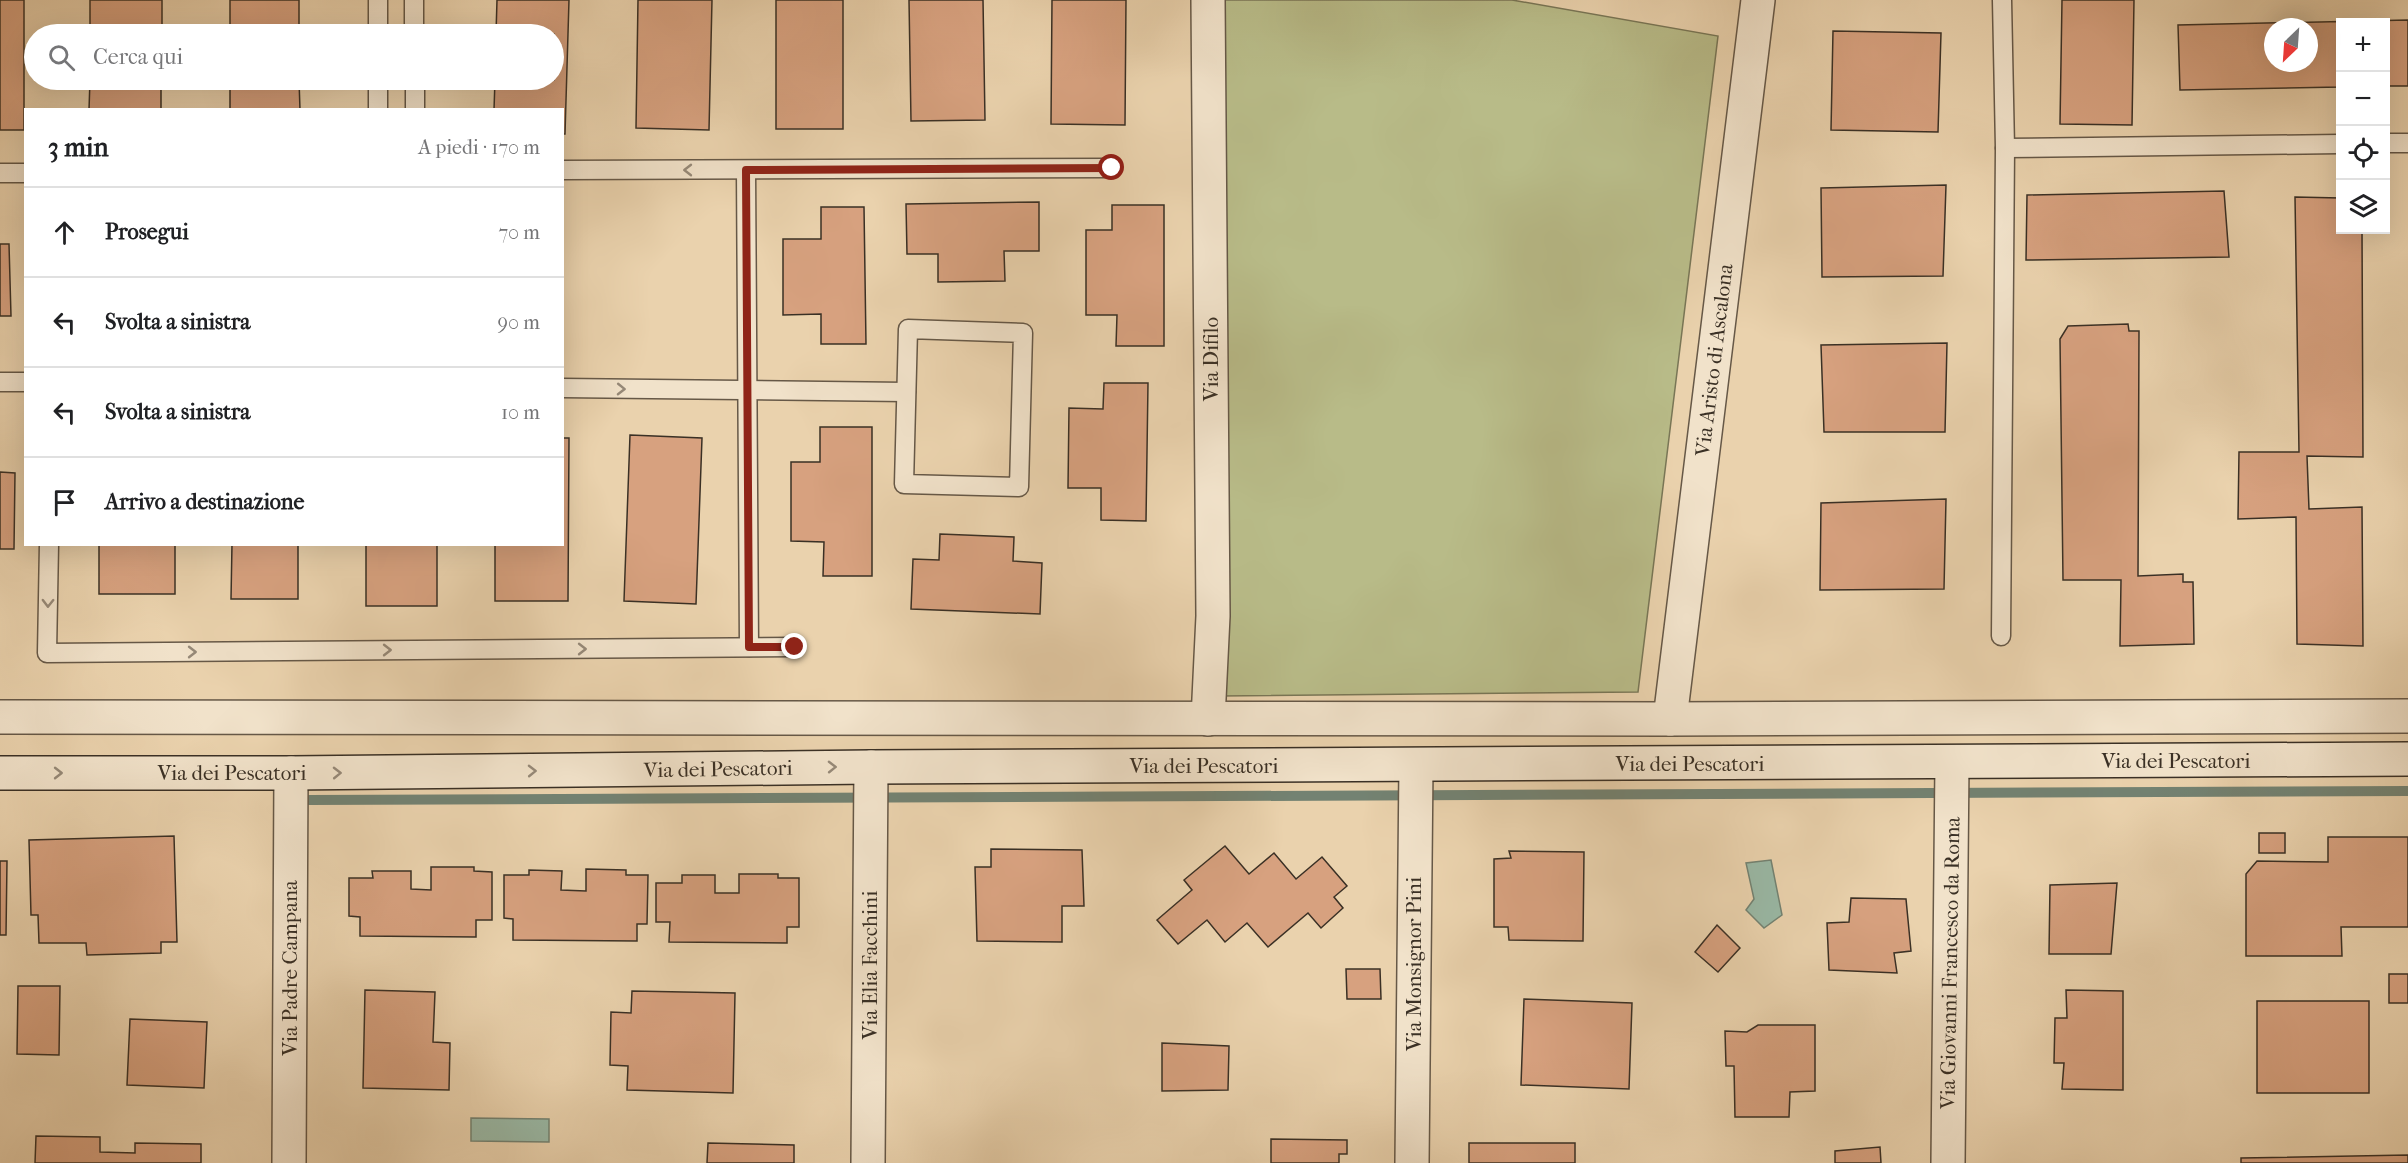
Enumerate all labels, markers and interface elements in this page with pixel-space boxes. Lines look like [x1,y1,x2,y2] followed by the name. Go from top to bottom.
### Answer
[2264,18,2318,72] north arrow
[2336,18,2390,234] map controls
[2336,18,2390,72] button: +
[24,24,564,90] search box
[45,41,78,74] icon: search
[93,44,183,70] text: Cerca qui
[2336,72,2390,126] button: −
[2336,126,2390,180] button: locate
[48,132,109,163] text: 3 min
[418,136,540,159] text: A piedi · 170 m
[1098,154,1124,180] route start
[683,164,692,176] one-way arrow
[2336,180,2390,234] button: layers
[48,216,81,249] icon: ahead
[105,219,189,245] text: Prosegui
[498,221,540,244] text: 70 m
[1690,262,1738,459] street label: Via Aristo di Ascalona
[48,306,81,339] icon: left
[105,309,250,335] text: Svolta a sinistra
[498,311,540,334] text: 90 m
[1199,317,1223,402] street label: Via Difilo
[616,382,625,395] one-way arrow
[48,396,81,429] icon: left
[105,399,250,425] text: Svolta a sinistra
[501,401,540,424] text: 10 m
[48,486,81,519] icon: arrive
[105,489,304,515] text: Arrivo a destinazione
[42,598,54,607] one-way arrow
[781,633,807,659] route end
[578,643,587,655] one-way arrow
[383,644,392,656] one-way arrow
[188,646,197,658] one-way arrow
[2101,749,2251,773] street label: Via dei Pescatori
[1615,752,1765,776] street label: Via dei Pescatori
[1129,754,1279,778] street label: Via dei Pescatori
[642,756,793,782] street label: Via dei Pescatori
[157,761,307,785] street label: Via dei Pescatori
[828,761,837,774] one-way arrow
[528,764,537,777] one-way arrow
[333,766,342,779] one-way arrow
[54,767,63,779] one-way arrow
[1935,816,1965,1110] street label: Via Giovanni Francesco da Roma
[1402,877,1426,1052] street label: Via Monsignor Pini
[278,880,302,1057] street label: Via Padre Campana
[858,891,882,1040] street label: Via Elia Facchini

